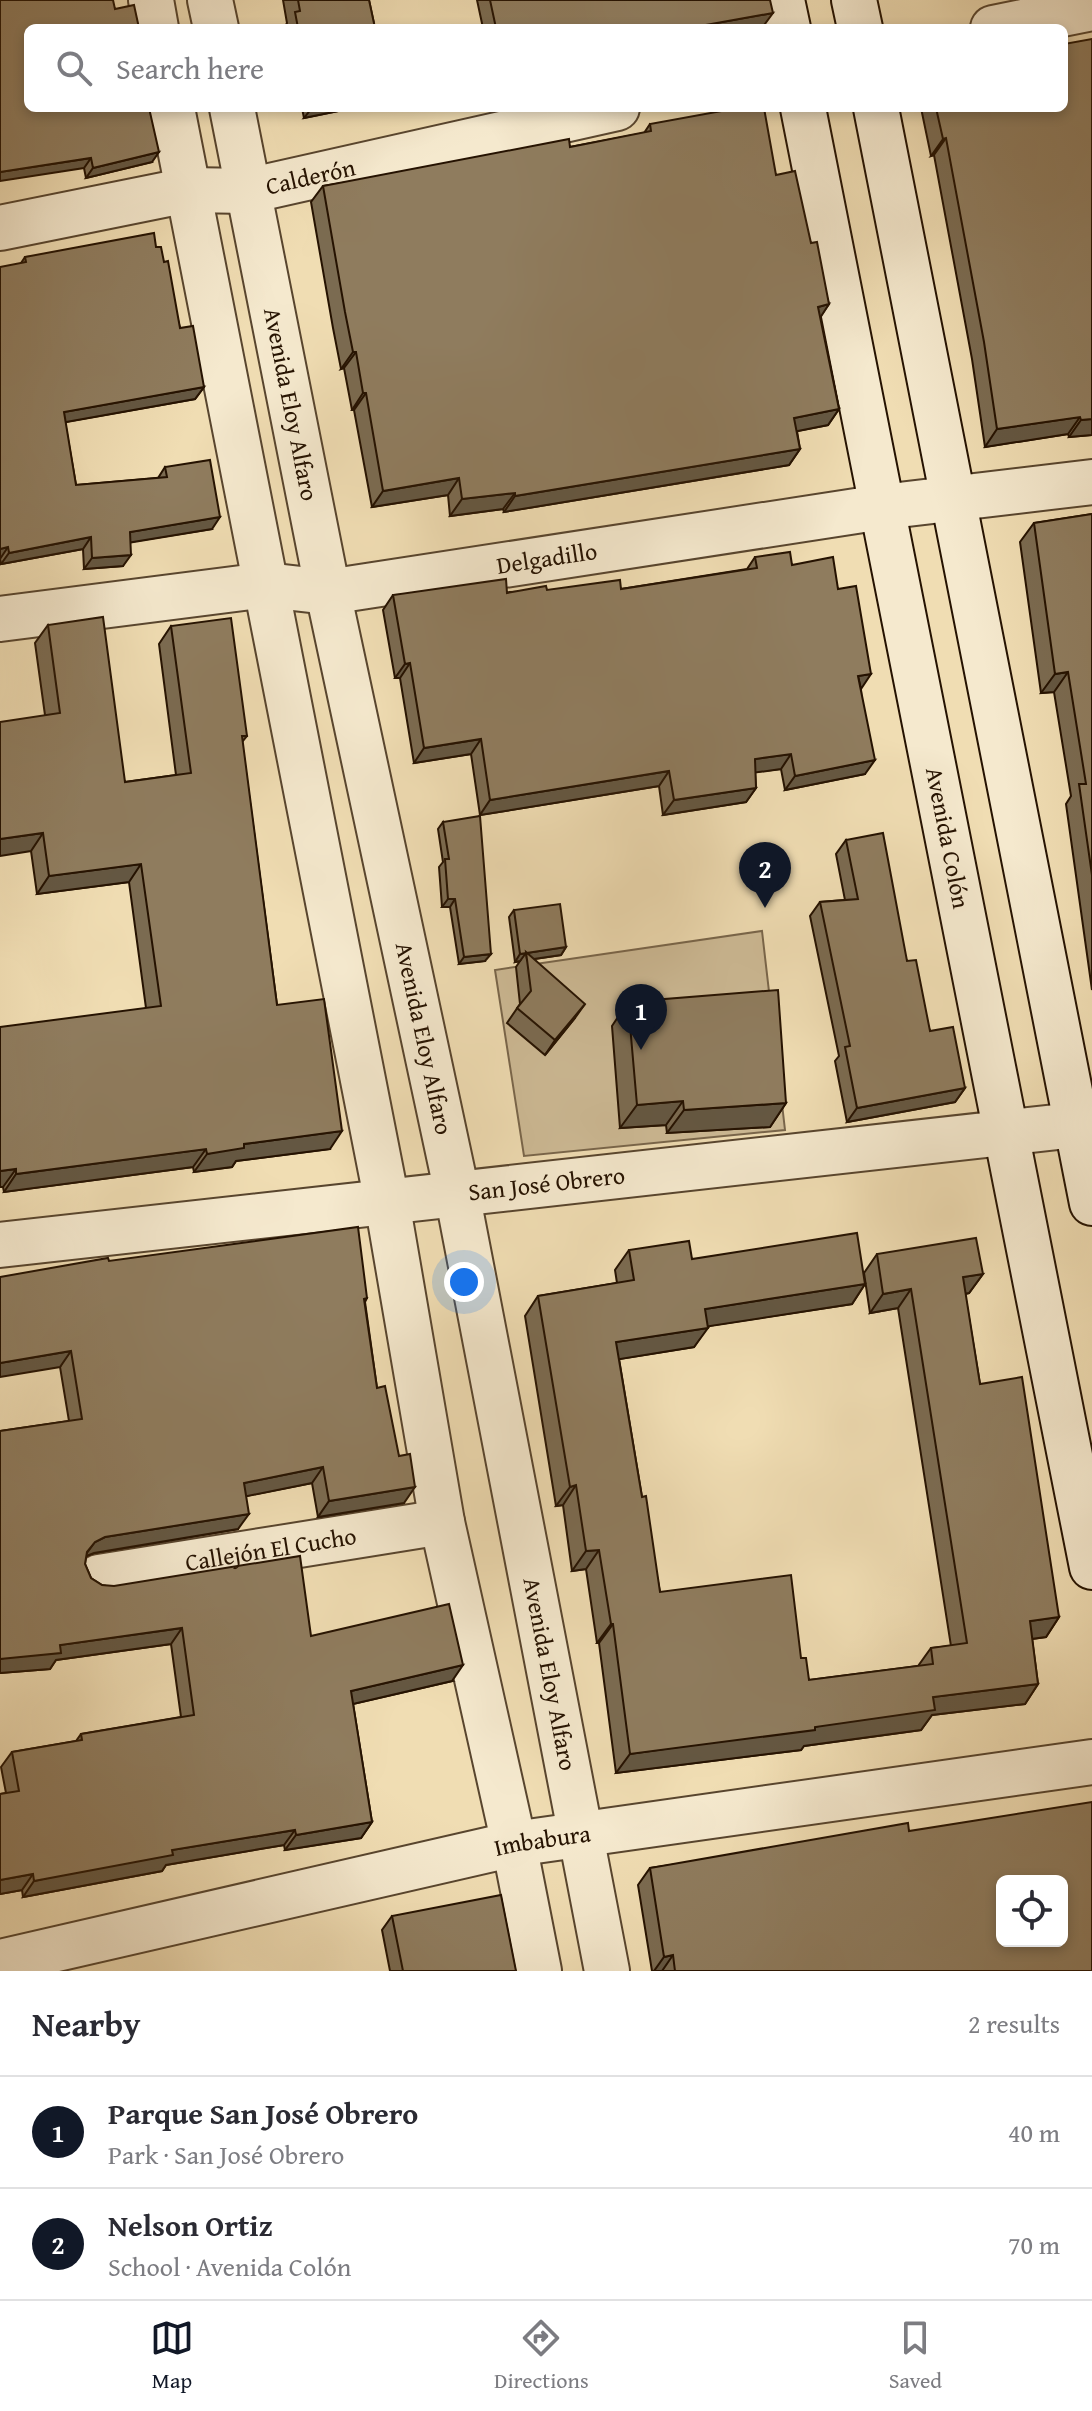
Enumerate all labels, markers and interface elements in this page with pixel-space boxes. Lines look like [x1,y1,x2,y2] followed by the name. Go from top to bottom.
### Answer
[24,24,1068,112] search box
[52,46,96,90] icon: search
[116,46,264,90] text: Search here
[262,149,359,203] street label: Calderón
[255,304,328,504] street label: Avenida Eloy Alfaro
[494,533,599,583] street label: Delgadillo
[917,764,979,912] street label: Avenida Colón
[739,842,791,908] pin: 2
[387,939,462,1138] street label: Avenida Eloy Alfaro
[615,984,667,1050] pin: 1
[466,1157,627,1210] street label: San José Obrero
[444,1262,484,1302] your location
[183,1518,359,1580] street label: Callejón El Cucho
[514,1574,586,1774] street label: Avenida Eloy Alfaro
[491,1815,593,1865] street label: Imbabura
[996,1875,1068,1947] map controls
[996,1875,1068,1947] button: locate
[32,1999,141,2048] text: Nearby
[968,2004,1060,2043] text: 2 results
[108,2091,418,2135] text: Parque San José Obrero
[51,2113,65,2152] text: 1
[1008,2113,1060,2152] text: 40 m
[108,2135,344,2174] text: Park · San José Obrero
[108,2203,273,2247] text: Nelson Ortiz
[51,2225,65,2264] text: 2
[1008,2225,1060,2264] text: 70 m
[108,2247,351,2286] text: School · Avenida Colón
[150,2316,194,2396] tab: Map
[494,2316,589,2396] tab: Directions
[889,2316,942,2396] tab: Saved

